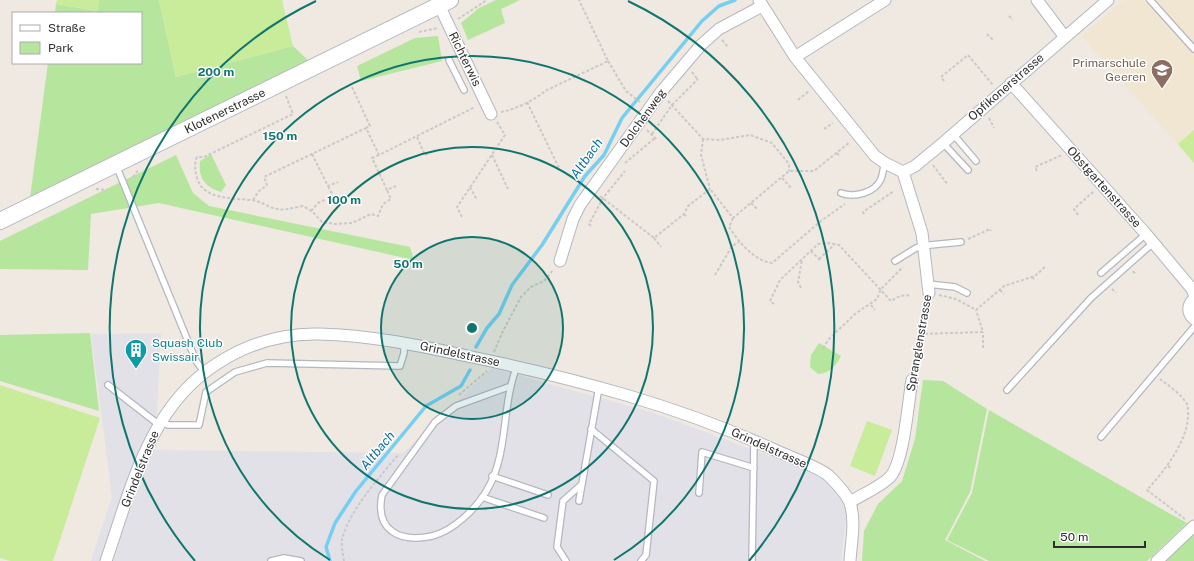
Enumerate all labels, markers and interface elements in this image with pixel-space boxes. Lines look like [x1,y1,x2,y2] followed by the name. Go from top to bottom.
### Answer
[12,12,142,64] legend
[48,21,86,35] text: Straße
[446,30,484,88] street label: Richterwis
[48,41,74,55] text: Park
[965,50,1047,124] street label: Opfikonerstrasse
[1072,56,1146,84] place label: Primarschule Geeren
[1149,57,1175,90] school or university icon: Primarschule Geeren
[198,65,234,79] text: 200 m
[182,85,268,137] street label: Klotenerstrasse
[617,86,669,150] street label: Dolchenweg
[263,129,297,143] text: 150 m
[567,135,606,181] water label: Altbach
[1064,144,1144,230] street label: Obstgartenstrasse
[327,193,361,207] text: 100 m
[393,257,423,271] text: 50 m
[904,293,934,393] street label: Spranglenstrasse
[465,321,479,335] centre of rings
[152,336,223,364] place label: Squash Club Swissair
[123,337,149,370] building icon: Squash Club Swissair
[419,339,501,369] street label: Grindelstrasse
[729,425,809,471] street label: Grindelstrasse
[118,428,162,509] street label: Grindelstrasse
[357,428,398,473] water label: Altbach
[1054,523,1145,549] scale bar
[1060,530,1088,544] text: 50 m

